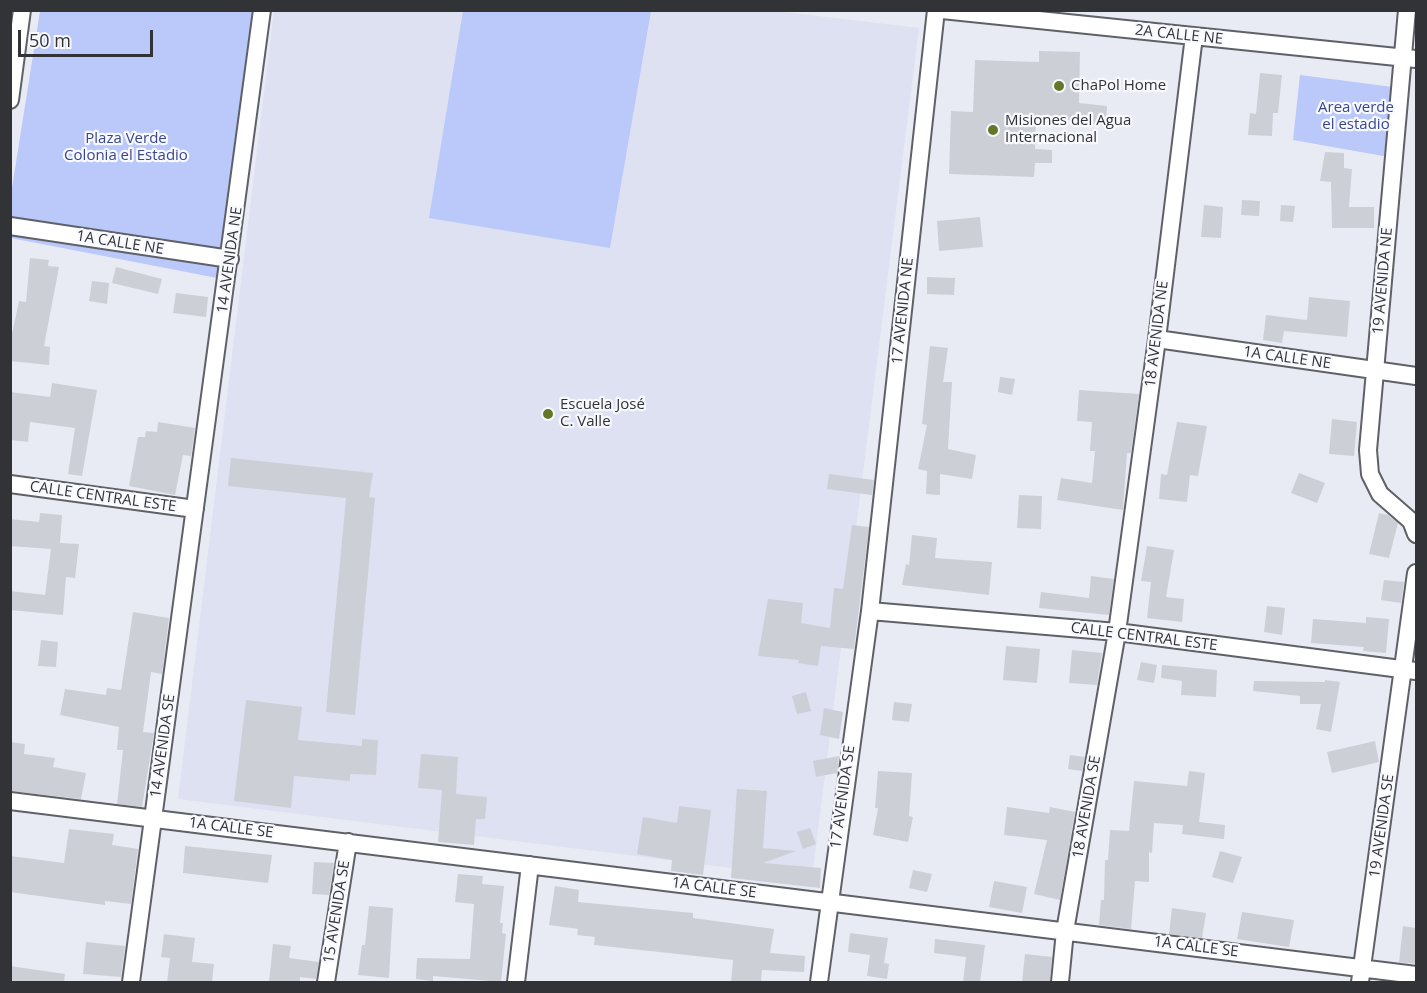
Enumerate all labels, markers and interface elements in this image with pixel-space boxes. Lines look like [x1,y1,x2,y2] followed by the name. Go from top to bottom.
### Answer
[21,18,156,56] scale bar
[1134,21,1224,49] street label: 2A CALLE NE
[29,28,71,52] text: 50 m
[1071,77,1166,95] place label: ChaPol Home
[1052,79,1066,93] marker: ChaPol Home
[1318,99,1394,134] park label: Area verde el estadio
[1005,112,1131,147] place label: Misiones del Agua Internacional
[986,123,1000,137] marker: Misiones del Agua Internacional
[64,130,188,165] park label: Plaza Verde Colonia el Estadio
[214,206,246,314] street label: 14 AVENIDA NE
[75,227,165,259] street label: 1A CALLE NE
[1369,227,1397,335] street label: 19 AVENIDA NE
[888,257,918,365] street label: 17 AVENIDA NE
[1142,280,1172,388] street label: 18 AVENIDA NE
[1242,343,1332,373] street label: 1A CALLE NE
[560,396,645,431] place label: Escuela José C. Valle
[541,407,555,421] marker: Escuela José C. Valle
[29,478,177,516] street label: CALLE CENTRAL ESTE
[1070,619,1218,655] street label: CALLE CENTRAL ESTE
[147,693,179,799] street label: 14 AVENIDA SE
[827,744,859,850] street label: 17 AVENIDA SE
[1069,754,1105,860] street label: 18 AVENIDA SE
[1366,773,1398,879] street label: 19 AVENIDA SE
[188,814,274,842] street label: 1A CALLE SE
[320,859,354,965] street label: 15 AVENIDA SE
[671,874,757,902] street label: 1A CALLE SE
[1153,933,1239,961] street label: 1A CALLE SE

